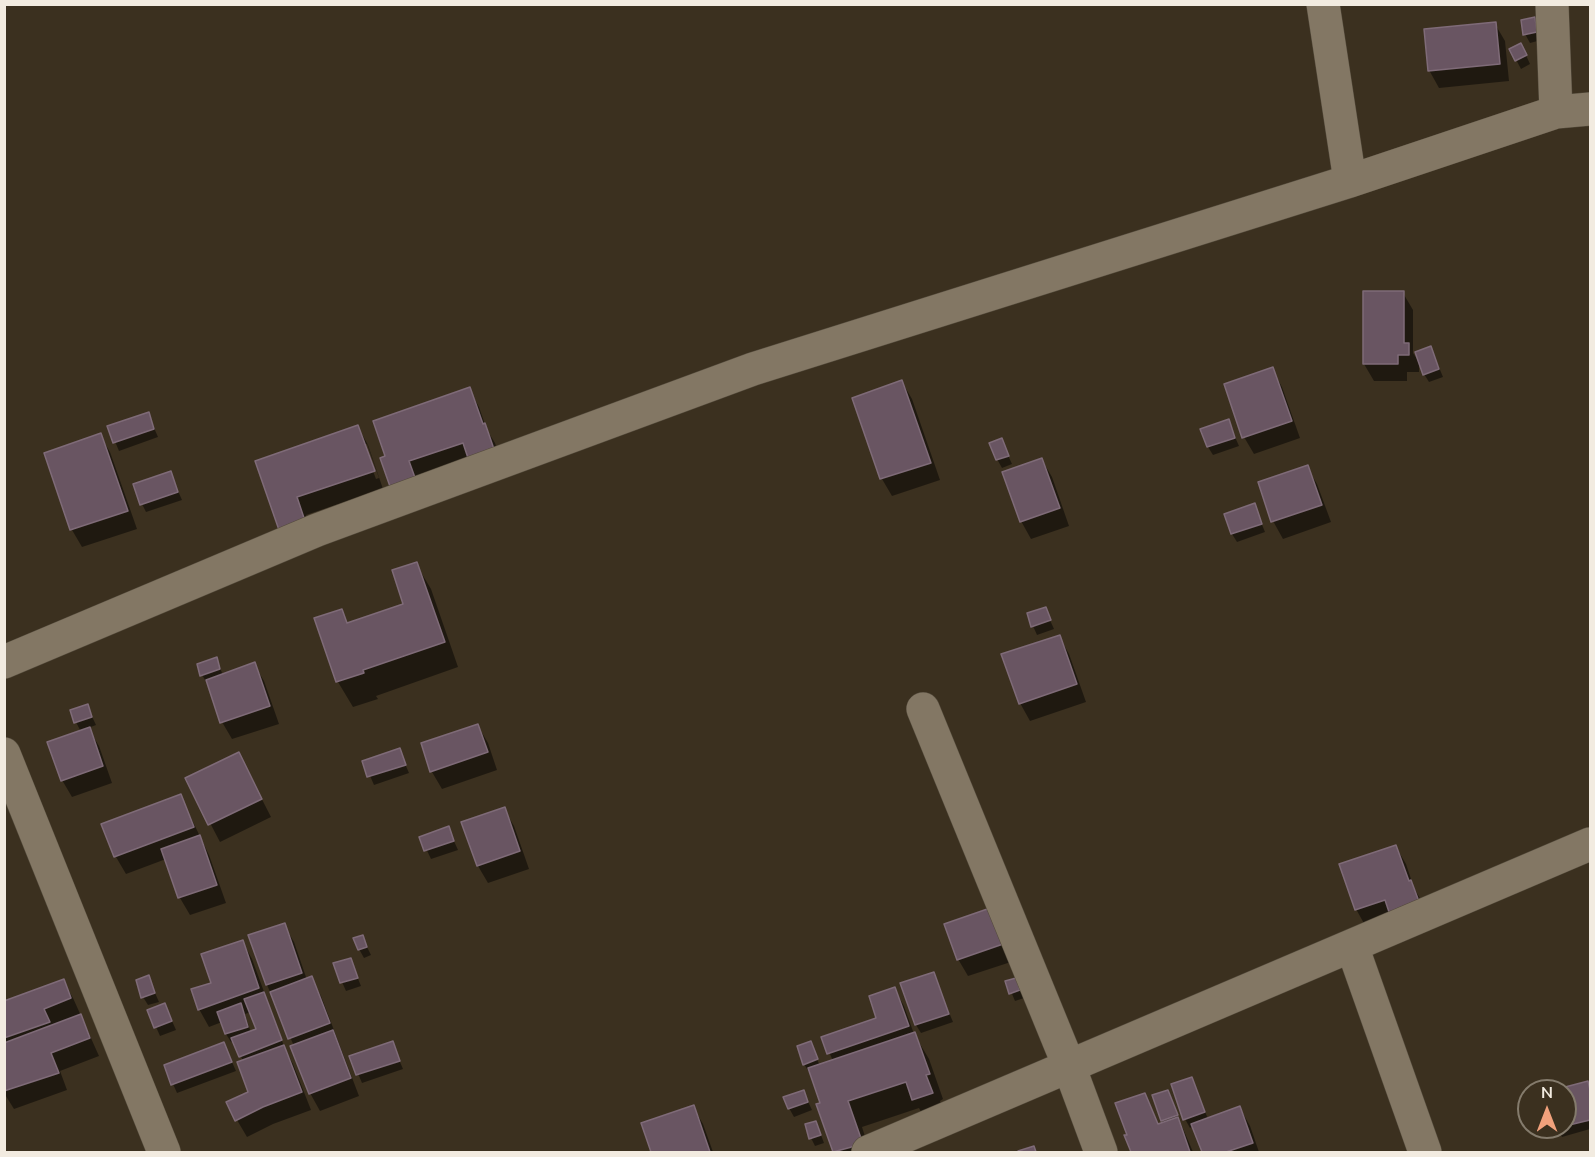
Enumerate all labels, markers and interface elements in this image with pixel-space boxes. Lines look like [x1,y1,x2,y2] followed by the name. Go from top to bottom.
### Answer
[1517,1079,1577,1139] north arrow
[1541,1082,1553,1104] text: N

